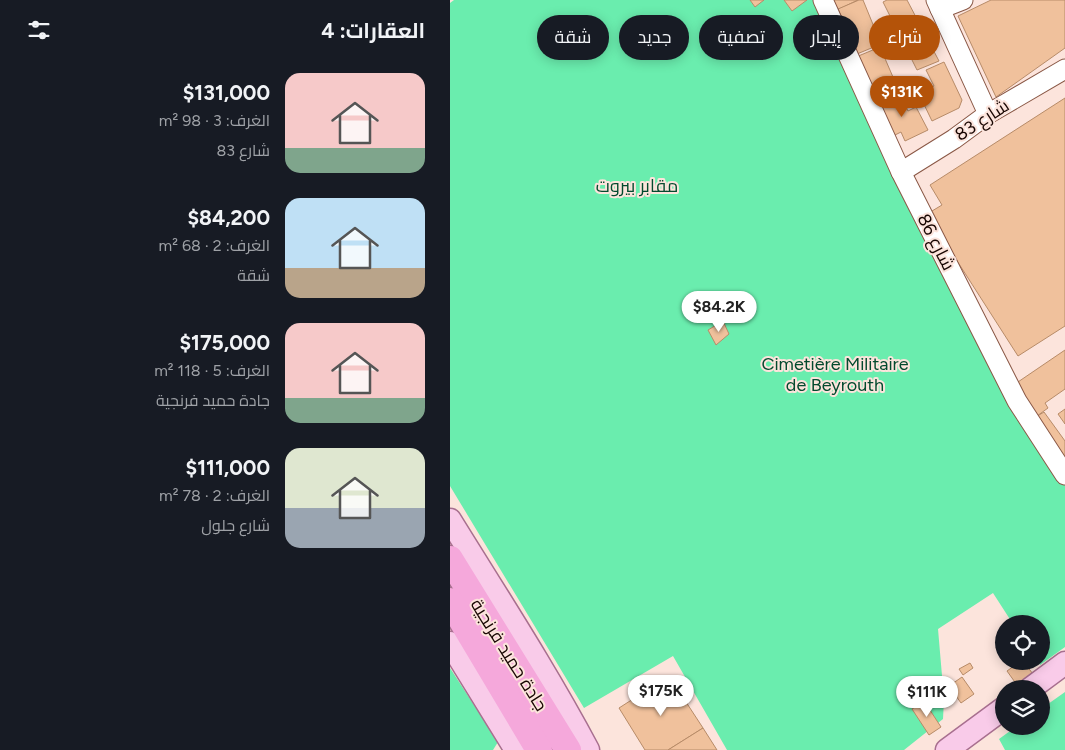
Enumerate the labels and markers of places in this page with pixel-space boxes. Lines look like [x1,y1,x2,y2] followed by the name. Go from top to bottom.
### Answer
[867,76,937,118] pin: $131K
[678,290,760,333] pin: $84.2K
[626,674,696,717] pin: $175K
[892,676,962,718] pin: $111K

